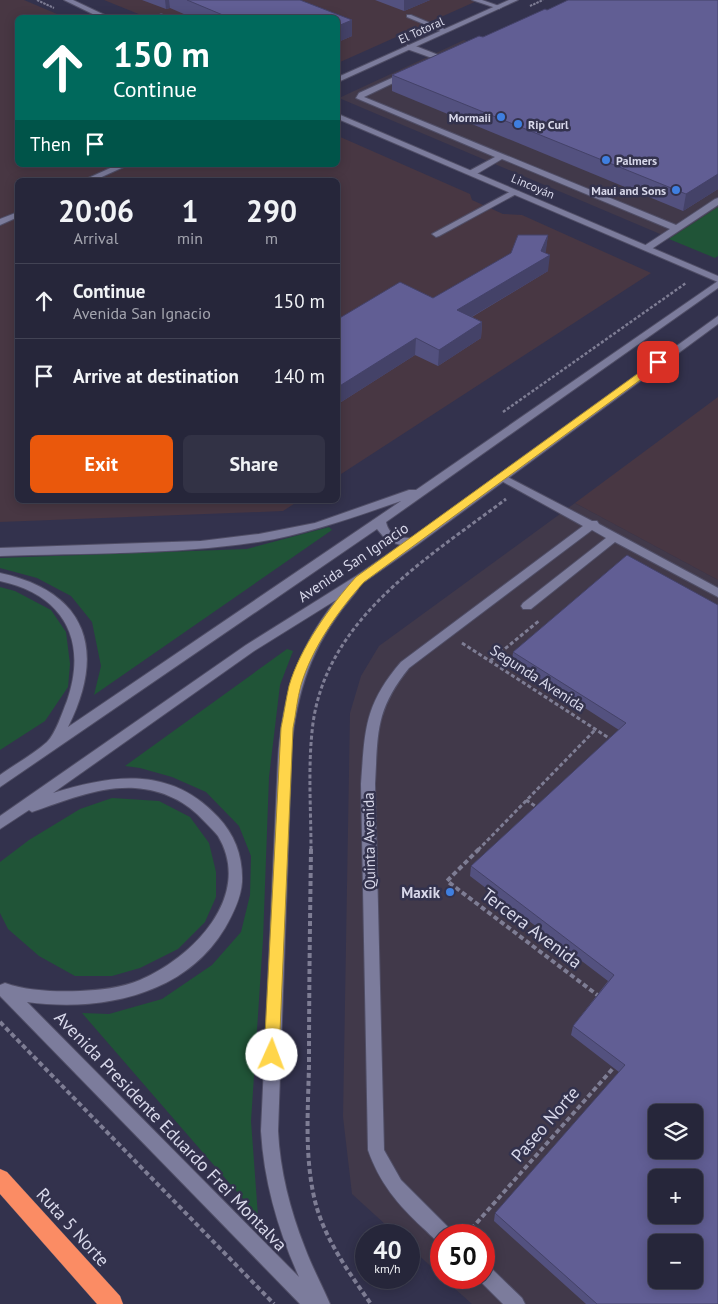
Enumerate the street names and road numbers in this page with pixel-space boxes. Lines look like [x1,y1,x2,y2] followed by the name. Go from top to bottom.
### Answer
[396,13,447,47] street label: El Totoral
[509,170,557,202] street label: Lincoyán
[294,518,412,606] street label: Avenida San Ignacio
[487,640,589,716] street label: Segunda Avenida
[359,792,379,890] street label: Quinta Avenida
[477,883,587,973] street label: Tercera Avenida
[50,1006,292,1256] street label: Avenida Presidente Eduardo Frei Montalva
[506,1081,584,1167] street label: Paseo Norte
[32,1183,114,1271] street label: Ruta 5 Norte

